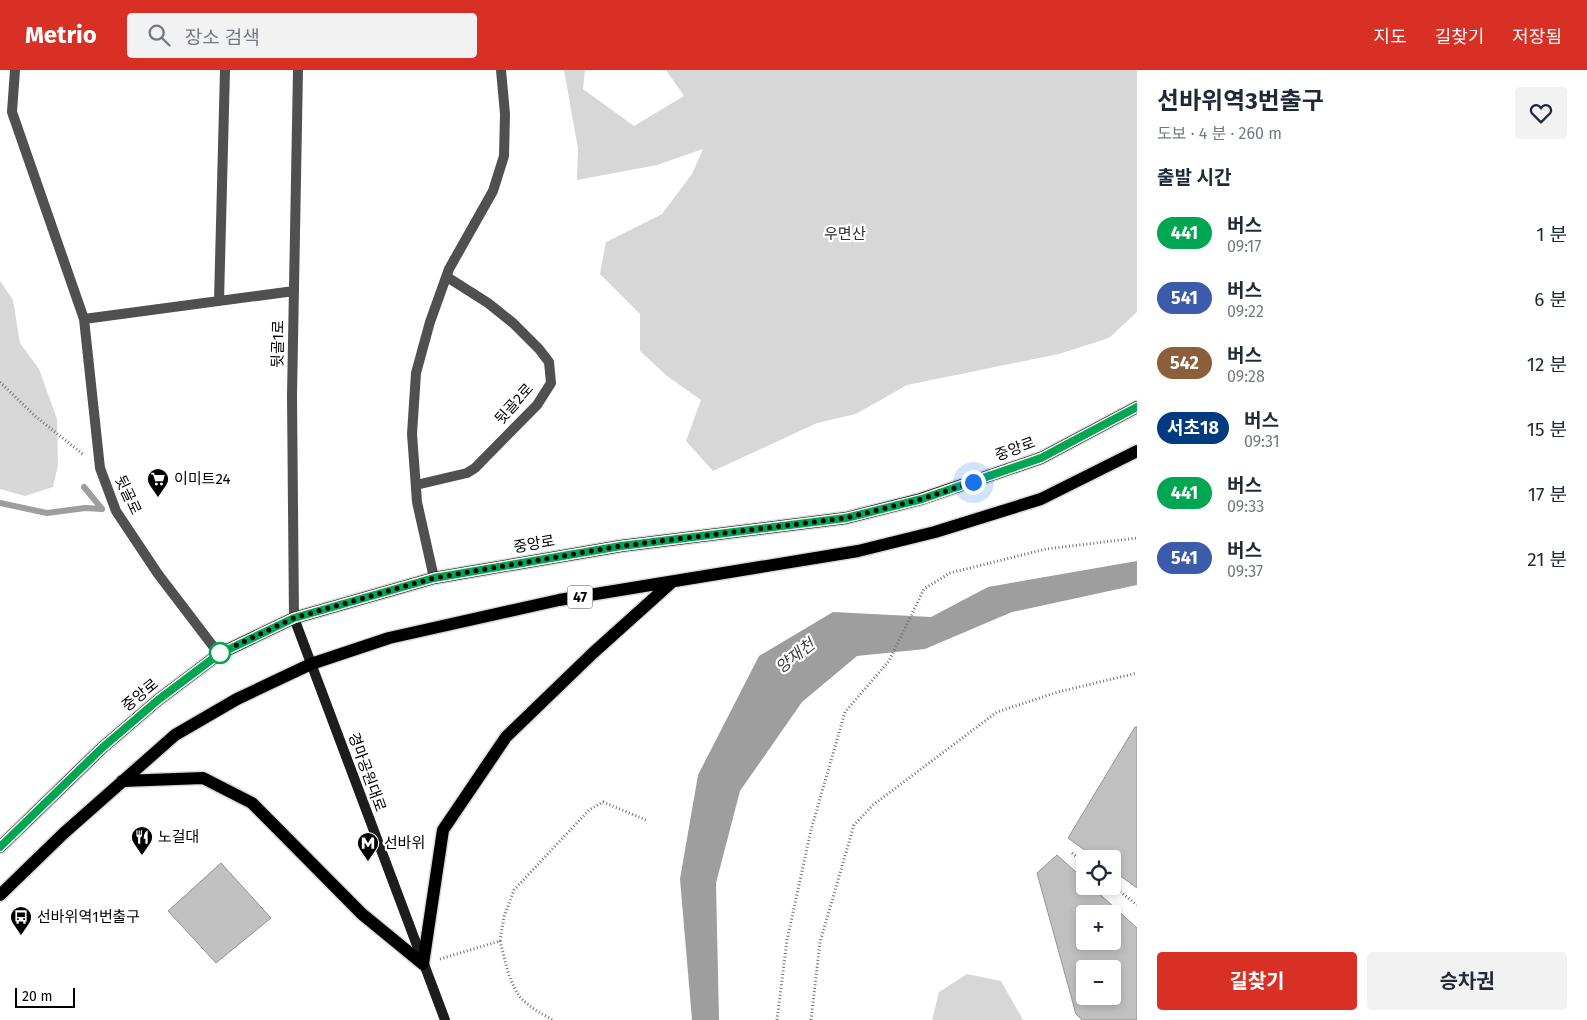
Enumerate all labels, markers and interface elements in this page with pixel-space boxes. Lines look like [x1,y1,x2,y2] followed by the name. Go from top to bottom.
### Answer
[127,13,477,58] search box
[25,21,97,49] text: Metrio
[145,21,173,49] icon: search
[185,26,260,49] text: 장소 검색
[1374,26,1407,48] text: 지도
[1435,26,1484,48] text: 길찾기
[1512,26,1562,48] text: 저장됨
[1157,87,1324,115] text: 선바위역3번출구
[1515,87,1567,139] button: heart
[1157,124,1282,143] text: 도보 · 4 분 · 260 m
[1157,166,1231,189] text: 출발 시간
[1227,214,1262,237] text: 버스
[1171,222,1198,244] text: 441
[1536,223,1567,246] text: 1 분
[824,225,866,243] park label: 우면산
[1227,237,1261,256] text: 09:17
[1227,279,1262,302] text: 버스
[1171,287,1198,309] text: 541
[1534,288,1567,311] text: 6 분
[1227,302,1264,321] text: 09:22
[269,320,287,368] street label: 뒷골1로
[1227,344,1262,367] text: 버스
[1170,352,1199,374] text: 542
[1527,353,1567,376] text: 12 분
[1227,367,1265,386] text: 09:28
[491,380,537,428] street label: 뒷골2로
[1244,409,1279,432] text: 버스
[1167,417,1219,439] text: 서초18
[1527,418,1567,441] text: 15 분
[1244,432,1280,451] text: 09:31
[992,433,1038,465] street label: 중앙로
[146,467,170,498] supermarket icon: 이미트24
[174,470,230,488] place label: 이미트24
[961,470,986,495] your location
[111,472,145,518] street label: 뒷골로
[1227,474,1262,497] text: 버스
[1171,482,1198,504] text: 441
[1528,483,1567,506] text: 17 분
[1227,497,1264,516] text: 09:33
[512,532,556,556] street label: 중앙로
[1227,539,1262,562] text: 버스
[1171,547,1198,569] text: 541
[1527,548,1567,571] text: 21 분
[1227,562,1263,581] text: 09:37
[568,586,592,608] road number: 47
[772,634,820,677] water label: 양재천
[209,642,231,664] unlabelled marker
[118,675,162,715] street label: 중앙로
[344,730,390,814] street label: 경마공원대로
[130,825,154,856] restaurant icon: 노걸대
[158,828,199,846] place label: 노걸대
[356,831,380,862] metro station icon: 선바위
[384,834,425,852] place label: 선바위
[1076,850,1121,1005] map controls
[1076,850,1121,895] button: locate
[9,905,33,936] bus stop icon: 선바위역1번출구
[1076,905,1121,950] button: +
[37,908,140,926] place label: 선바위역1번출구
[1157,952,1357,1010] button: 길찾기
[1367,952,1567,1010] button: 승차권
[1076,960,1121,1005] button: −
[15,985,75,1008] scale bar
[22,988,52,1005] text: 20 m

